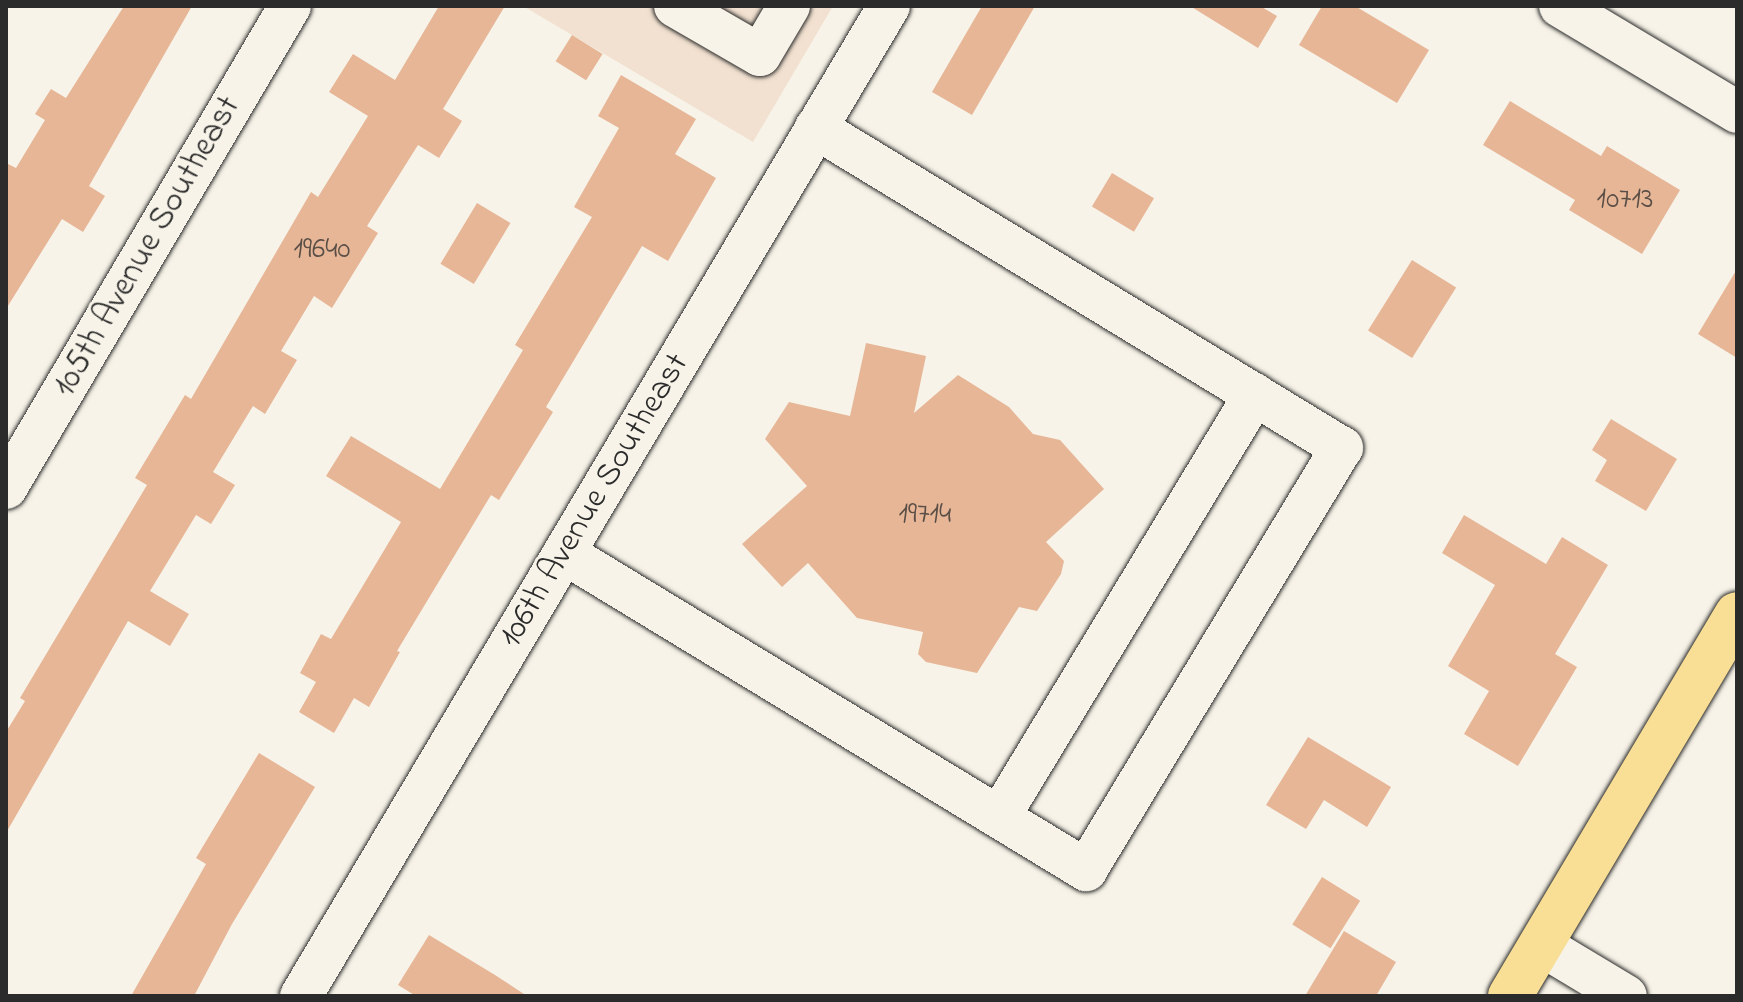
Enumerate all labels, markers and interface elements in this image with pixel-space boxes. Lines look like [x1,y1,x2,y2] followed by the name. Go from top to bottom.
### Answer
[45,90,251,404] street label: 105th Avenue Southeast
[1597,182,1653,218] house number: 10713
[293,232,351,268] house number: 19640
[491,347,699,655] street label: 106th Avenue Southeast
[899,497,951,533] house number: 19714

